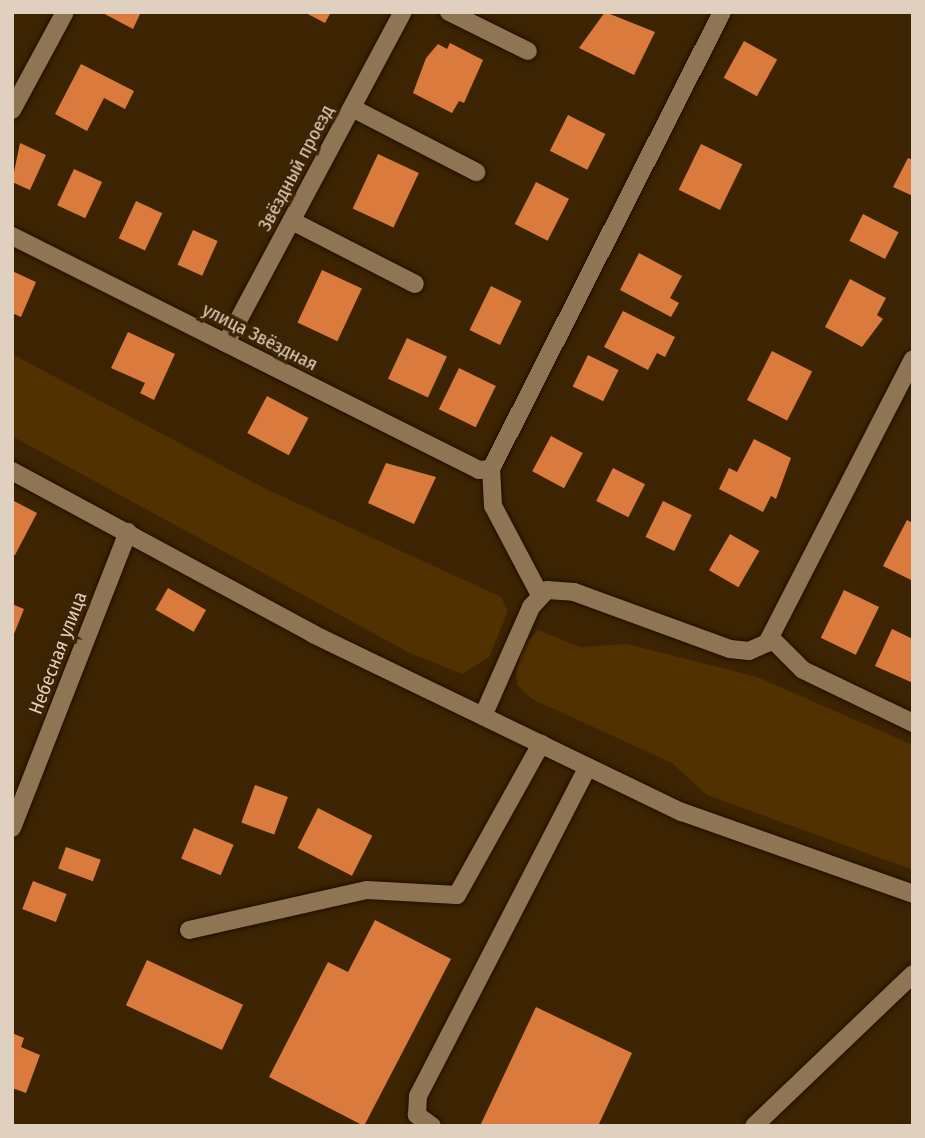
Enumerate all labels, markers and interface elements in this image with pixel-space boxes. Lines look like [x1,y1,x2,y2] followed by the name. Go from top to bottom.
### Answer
[253,101,339,235] street label: Звёздный проезд
[199,298,321,376] street label: улица Звёздная
[24,589,92,717] street label: Небесная улица

